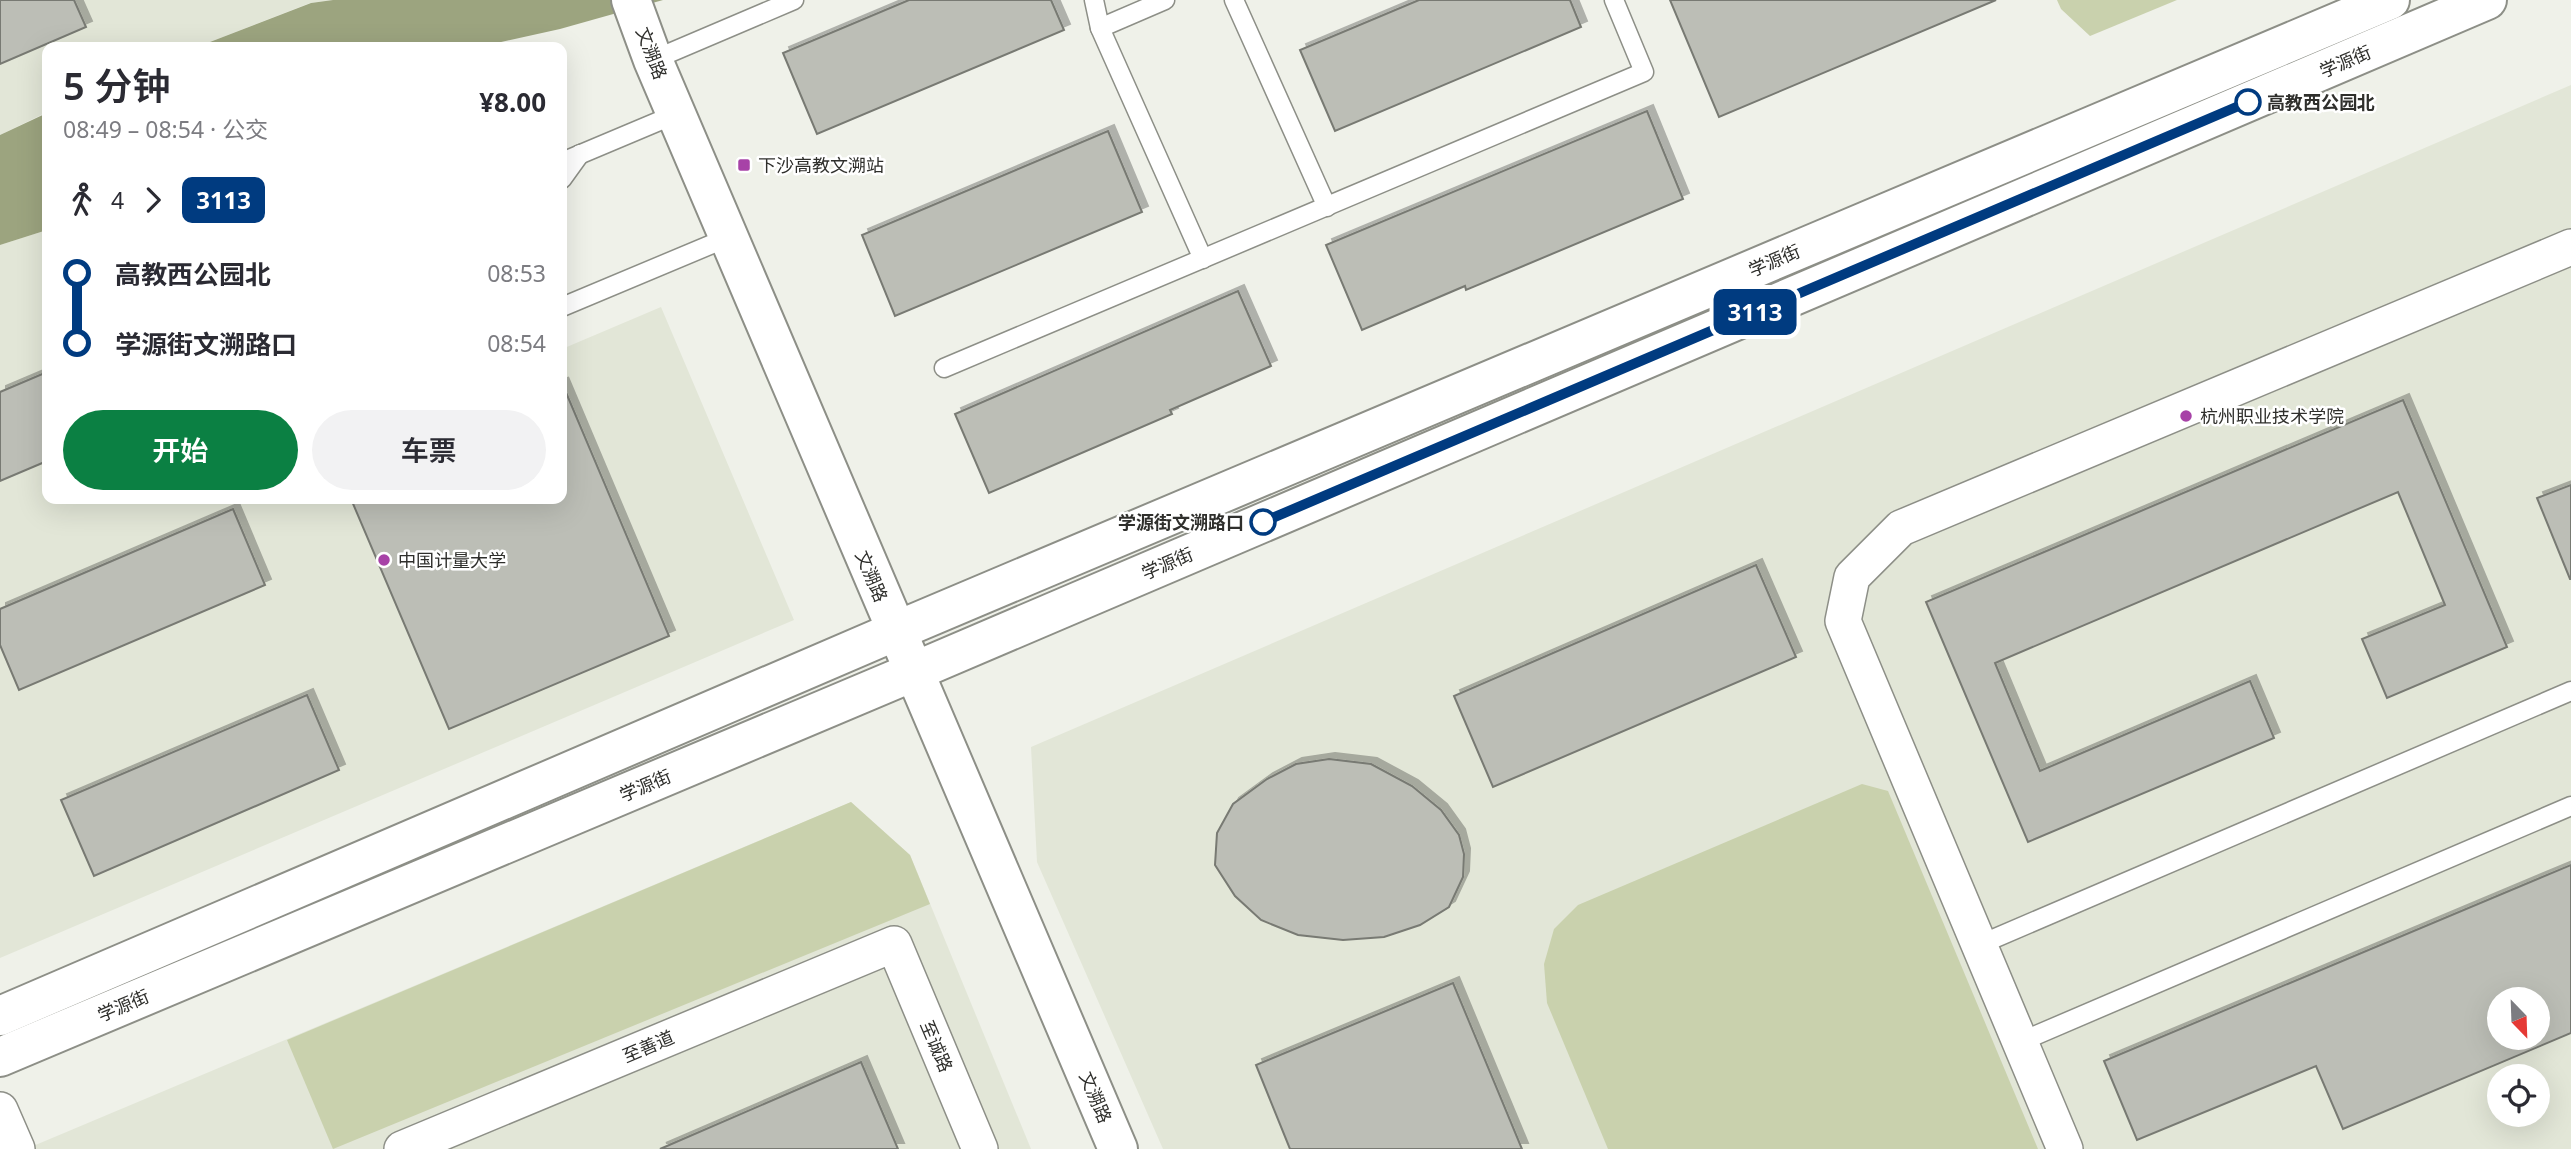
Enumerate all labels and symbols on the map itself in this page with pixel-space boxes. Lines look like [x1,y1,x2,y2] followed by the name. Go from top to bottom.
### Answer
[631,23,673,83] street label: 文溯路
[2315,39,2375,83] street label: 学源街
[2235,89,2261,115] marker: 高教西公园北
[2267,90,2375,114] place label: 高教西公园北
[758,153,884,177] place label: 下沙高教文溯站
[736,157,752,173] marker: 下沙高教文溯站
[1744,238,1804,282] street label: 学源街
[1706,289,1804,335] line badge: 3113
[2200,404,2344,428] place label: 杭州职业技术学院
[2178,408,2194,424] marker: 杭州职业技术学院
[1250,509,1276,535] marker: 学源街文溯路口
[1118,510,1244,534] place label: 学源街文溯路口
[1137,541,1197,585] street label: 学源街
[850,546,894,606] street label: 文溯路
[398,548,506,572] place label: 中国计量大学
[376,552,392,568] marker: 中国计量大学
[615,763,675,807] street label: 学源街
[93,983,153,1027] street label: 学源街
[2487,987,2550,1050] north arrow
[915,1016,959,1076] street label: 至诚路
[618,1024,678,1068] street label: 至善道
[1074,1067,1118,1127] street label: 文溯路

